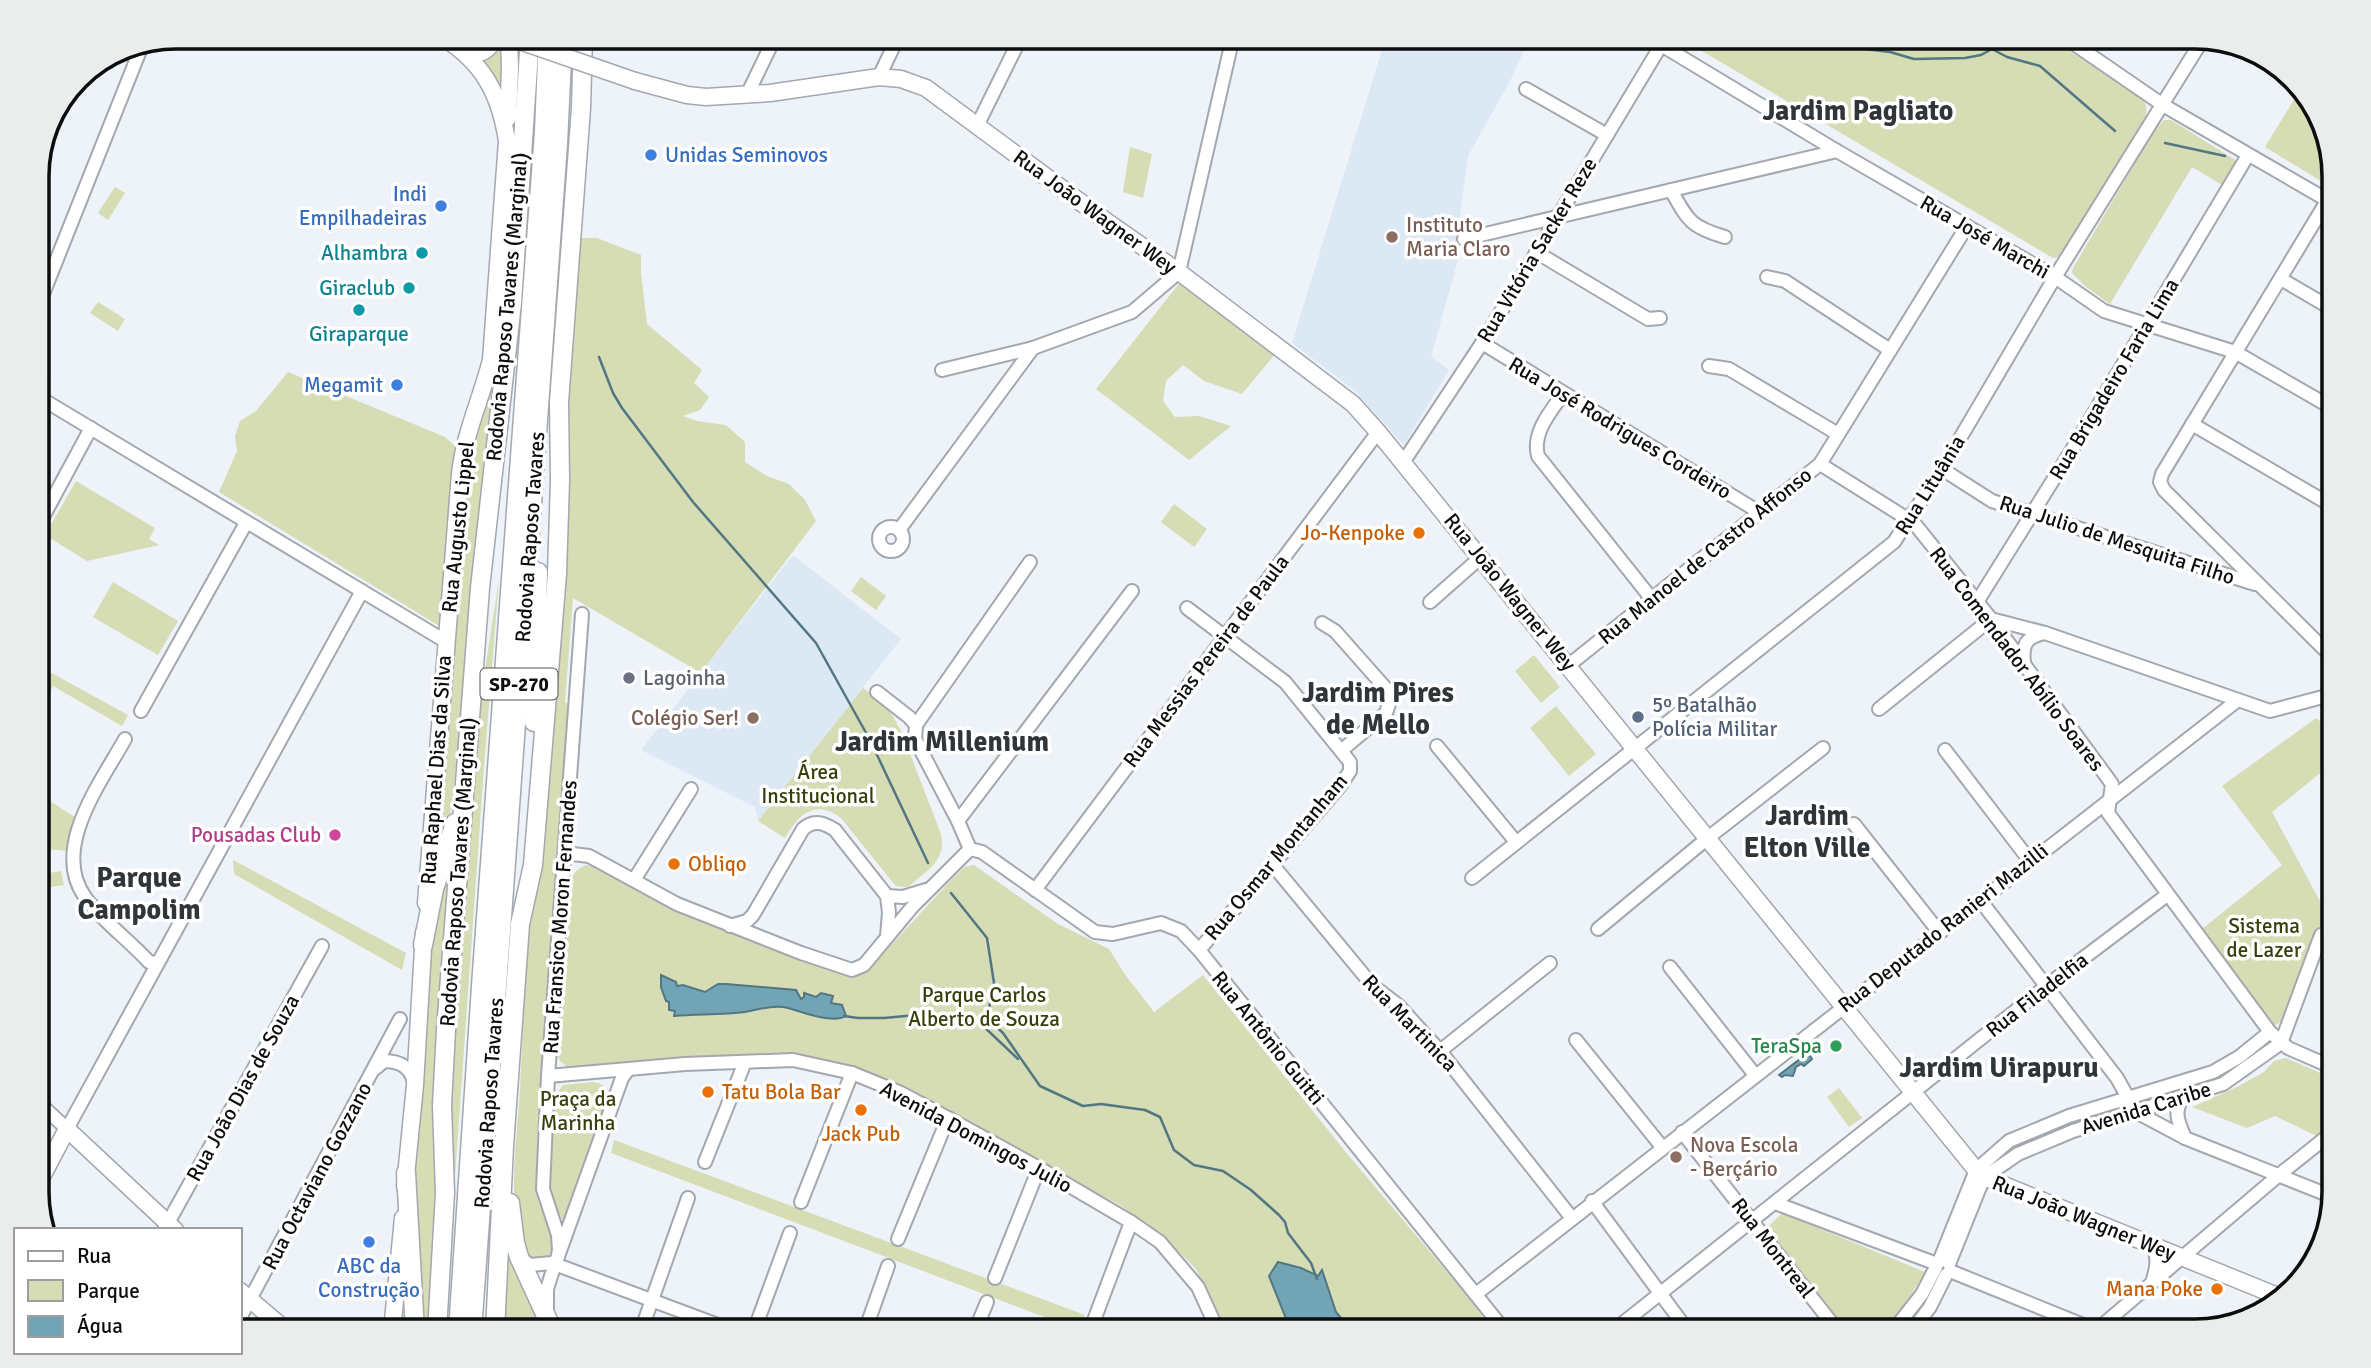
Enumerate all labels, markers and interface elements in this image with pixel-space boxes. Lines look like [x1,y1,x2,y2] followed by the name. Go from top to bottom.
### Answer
[1763,94,1953,128] district label: Jardim Pagliato
[665,142,828,168] place label: Unidas Seminovos
[1008,144,1182,280] street label: Rua João Wagner Wey
[643,147,659,163] marker: Unidas Seminovos
[481,151,533,463] street label: Rodovia Raposo Tavares (Marginal)
[1471,153,1603,347] street label: Rua Vitória Sacker Reze
[299,181,427,231] place label: Indi Empilhadeiras
[1915,189,2055,285] street label: Rua José Marchi
[433,198,449,214] marker: Indi Empilhadeiras
[1406,212,1510,262] place label: Instituto Maria Claro
[1384,229,1400,245] marker: Instituto Maria Claro
[321,240,408,266] place label: Alhambra
[414,245,430,261] marker: Alhambra
[2043,274,2185,484] street label: Rua Brigadeiro Faria Lima
[319,275,395,301] place label: Giraclub
[401,280,417,296] marker: Giraclub
[351,302,367,318] marker: Giraparque
[309,321,409,347] place label: Giraparque
[1504,351,1736,505] street label: Rua José Rodrigues Cordeiro
[304,372,383,398] place label: Megamit
[389,377,405,393] marker: Megamit
[1889,430,1971,540] street label: Rua Lituânia
[510,431,550,643] street label: Rodovia Raposo Tavares
[436,440,480,614] street label: Rua Augusto Lippel
[1593,462,1817,650] street label: Rua Manoel de Castro Affonso
[1996,490,2238,590] street label: Rua Julio de Mesquita Filho
[1438,508,1582,676] street label: Rua João Wagner Wey
[1301,520,1405,546] place label: Jo-Kenpoke
[1411,525,1427,541] marker: Jo-Kenpoke
[1924,542,2110,776] street label: Rua Comendador Abílio Soares
[1117,549,1295,773] street label: Rua Messias Pereira de Paula
[415,654,457,886] street label: Rua Raphael Dias da Silva
[643,665,726,691] place label: Lagoinha
[480,668,558,699] road number: SP-270
[621,670,637,686] marker: Lagoinha
[1302,676,1454,742] district label: Jardim Pires de Mello
[1652,692,1777,742] place label: 5º Batalhão Polícia Militar
[631,705,739,731] place label: Colégio Ser!
[1630,709,1646,725] marker: 5º Batalhão Polícia Militar
[745,710,761,726] marker: Colégio Ser!
[434,716,482,1028] street label: Rodovia Raposo Tavares (Marginal)
[835,725,1049,759] district label: Jardim Millenium
[761,759,875,809] park label: Área Institucional
[1199,768,1353,946] street label: Rua Osmar Montanham
[537,779,583,1055] street label: Rua Fransico Moron Fernandes
[1744,799,1871,865] district label: Jardim Elton Ville
[191,822,321,848] place label: Pousadas Club
[327,827,343,843] marker: Pousadas Club
[1833,838,2053,1018] street label: Rua Deputado Ranieri Mazilli
[688,851,747,877] place label: Obliqo
[666,856,682,872] marker: Obliqo
[77,861,201,927] district label: Parque Campolim
[2227,913,2302,963] park label: Sistema de Lazer
[1981,947,2093,1043] street label: Rua Filadelfia
[1206,966,1330,1110] street label: Rua Antônio Guitti
[1357,969,1463,1077] street label: Rua Martinica
[908,982,1060,1032] park label: Parque Carlos Alberto de Souza
[181,990,305,1186] street label: Rua João Dias de Souza
[469,997,509,1209] street label: Rodovia Raposo Tavares
[1751,1033,1822,1059] place label: TeraSpa
[1828,1038,1844,1054] marker: TeraSpa
[1899,1051,2099,1085] district label: Jardim Uirapuru
[876,1075,1076,1199] street label: Avenida Domingos Julio
[2078,1076,2214,1140] street label: Avenida Caribe
[257,1078,377,1274] street label: Rua Octaviano Gozzano
[722,1079,841,1105] place label: Tatu Bola Bar
[700,1084,716,1100] marker: Tatu Bola Bar
[540,1086,616,1136] park label: Praça da Marinha
[853,1102,869,1118] marker: Jack Pub
[822,1121,900,1147] place label: Jack Pub
[1690,1132,1798,1182] place label: Nova Escola - Berçário
[1668,1149,1684,1165] marker: Nova Escola - Berçário
[1989,1169,2180,1267] street label: Rua João Wagner Wey
[1726,1193,1820,1303] street label: Rua Montreal
[14,1228,242,1354] legend
[361,1234,377,1250] marker: ABC da Construção
[77,1243,111,1269] text: Rua
[318,1253,420,1303] place label: ABC da Construção
[2106,1276,2203,1302] place label: Mana Poke
[77,1278,140,1304] text: Parque
[2209,1281,2225,1297] marker: Mana Poke
[77,1313,123,1339] text: Água

